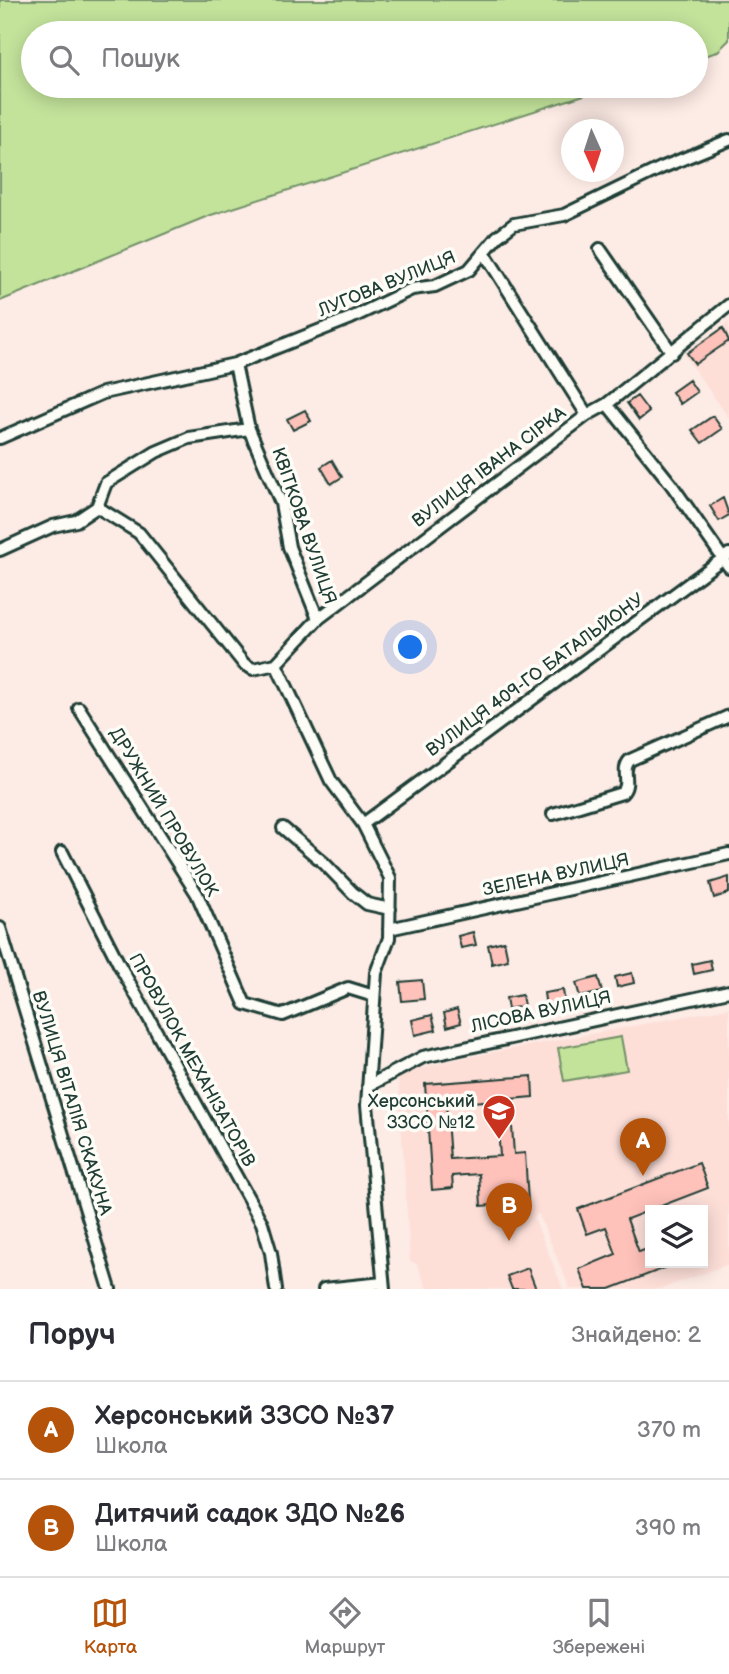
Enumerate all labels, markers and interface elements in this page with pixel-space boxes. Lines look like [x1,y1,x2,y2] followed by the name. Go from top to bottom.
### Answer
[21,21,708,98] search box
[45,41,83,79] icon: search
[101,44,180,75] text: Пошук
[561,119,624,182] north arrow
[314,247,459,322] street label: ЛУГОВА ВУЛИЦЯ
[408,402,570,532] street label: ВУЛИЦЯ ІВАНА СІРКА
[267,445,341,607] street label: КВІТКОВА ВУЛИЦЯ
[422,589,648,761] street label: ВУЛИЦЯ 409-ГО БАТАЛЬЙОНУ
[393,630,427,664] your location
[105,724,223,901] street label: ДРУЖНИЙ ПРОВУЛОК
[481,849,631,901] street label: ЗЕЛЕНА ВУЛИЦЯ
[124,950,260,1170] street label: ПРОВУЛОК МЕХАНІЗАТОРІВ
[468,987,613,1037] street label: ЛІСОВА ВУЛИЦЯ
[28,988,116,1218] street label: ВУЛИЦЯ ВІТАЛІЯ СКАКУНА
[368,1091,475,1133] place label: Херсонський ЗЗСО №12
[480,1092,518,1141] school or university icon: Херсонський ЗЗСО №12
[620,1118,666,1176] pin: A
[486,1183,532,1241] pin: B
[645,1205,708,1268] map controls
[645,1205,708,1268] button: layers
[28,1317,116,1353] text: Поруч
[572,1321,701,1349] text: Знайдено: 2
[95,1401,395,1432] text: Херсонський ЗЗСО №37
[44,1416,58,1444] text: A
[637,1416,701,1444] text: 370 m
[95,1432,168,1460] text: Школа
[95,1499,405,1530] text: Дитячий садок ЗДО №26
[43,1514,59,1542] text: B
[635,1514,701,1542] text: 390 m
[95,1530,168,1558] text: Школа
[84,1594,137,1659] tab: Карта
[305,1594,385,1659] tab: Маршрут
[553,1594,645,1659] tab: Збережені

